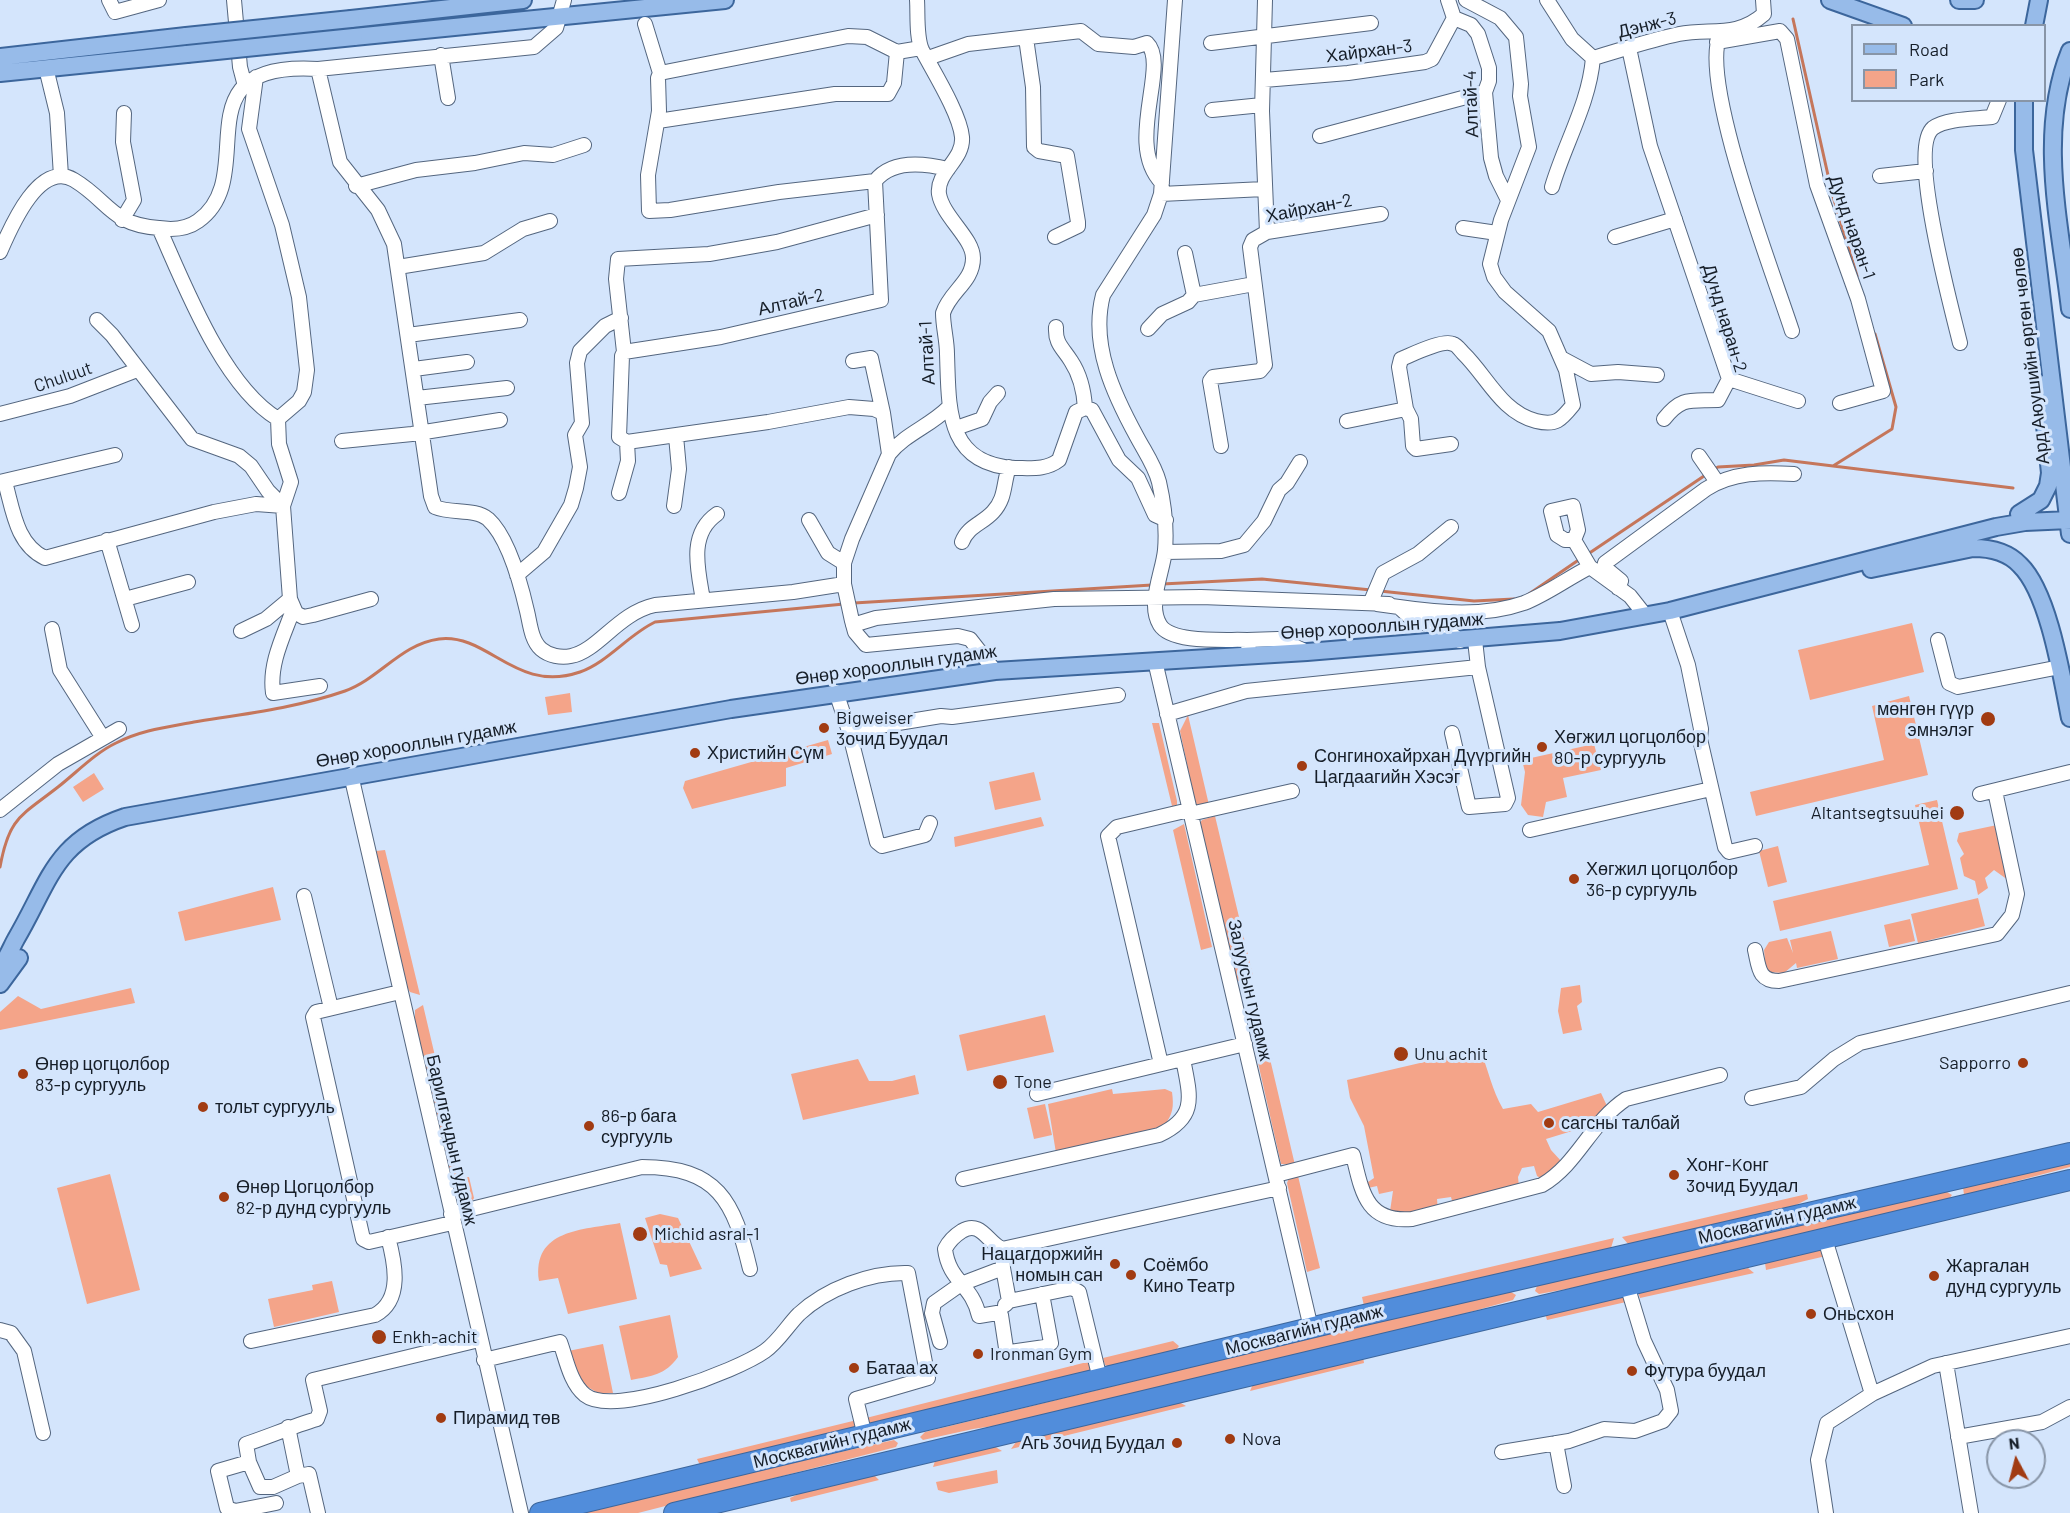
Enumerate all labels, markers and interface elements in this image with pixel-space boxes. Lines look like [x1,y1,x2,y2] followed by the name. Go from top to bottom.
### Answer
[1615,7,1679,43] street label: Дэнж-3
[1851,24,2046,102] legend
[1325,35,1413,67] street label: Хайрхан-3
[1909,38,1949,60] text: Road
[1909,68,1944,90] text: Park
[1459,70,1483,138] street label: Алтай-4
[1824,172,1880,282] street label: Дунд наран-1
[1264,189,1354,227] street label: Хайрхан-2
[2006,246,2054,466] street label: Ард Аюушийн өргөн чөлөө
[1698,261,1752,375] street label: Дунд наран-2
[756,284,826,320] street label: Алтай-2
[915,320,939,386] street label: Алтай-1
[31,357,95,397] street label: Chuluut
[1280,608,1484,644] street label: Өнөр хорооллын гудамж
[794,640,998,690] street label: Өнөр хорооллын гудамж
[1877,698,1974,740] place label: мөнгөн гүүр эмнэлэг
[836,707,948,750] place label: Bigweiser 3очид Буудал
[1979,710,1997,728] marker: мөнгөн гүүр эмнэлэг
[314,716,518,772] street label: Өнөр хорооллын гудамж
[817,721,831,735] marker: Bigweiser 3очид Буудал
[1554,726,1706,768] place label: Хөгжил цогцолбор 80-р сургууль
[1535,740,1549,754] marker: Хөгжил цогцолбор 80-р сургууль
[707,742,824,764] place label: Христийн Сүм
[1314,745,1531,788] place label: Сонгинохайрхан Дүүргийн Цагдаагийн Хэсэг
[688,746,702,760] marker: Христийн Сүм
[1295,759,1309,773] marker: Сонгинохайрхан Дүүргийн Цагдаагийн Хэсэг
[1811,802,1944,824] place label: Altantsegtsuuhei
[1948,804,1966,822] marker: Altantsegtsuuhei
[1586,858,1738,900] place label: Хөгжил цогцолбор 36-р сургууль
[1567,872,1581,886] marker: Хөгжил цогцолбор 36-р сургууль
[1223,917,1277,1063] street label: Залуусын гудамж
[1414,1043,1488,1065] place label: Unu achit
[1392,1045,1410,1063] marker: Unu achit
[1939,1052,2011,1074] place label: Sapporro
[35,1053,170,1096] place label: Өнөр цогцолбор 83-р сургууль
[422,1053,482,1227] street label: Барилгачдын гудамж
[2016,1056,2030,1070] marker: Sapporro
[16,1067,30,1081] marker: Өнөр цогцолбор 83-р сургууль
[1014,1071,1052,1093] place label: Tone
[991,1073,1009,1091] marker: Tone
[215,1096,335,1118] place label: тольт сургууль
[196,1100,210,1114] marker: тольт сургууль
[601,1105,676,1148] place label: 86-р бага сургууль
[1561,1112,1680,1134] place label: сагсны талбай
[1542,1116,1556,1130] marker: сагсны талбай
[582,1119,596,1133] marker: 86-р бага сургууль
[1686,1154,1798,1196] place label: Хонг-Kонг 3очид Буудал
[1667,1168,1681,1182] marker: Хонг-Kонг 3очид Буудал
[236,1176,391,1218] place label: Өнөр Цогцолбор 82-р дунд сургууль
[217,1190,231,1204] marker: Өнөр Цогцолбор 82-р дунд сургууль
[1696,1191,1858,1249] street label: Москвагийн гудамж
[654,1223,760,1245] place label: Michid asral-1
[631,1225,649,1243] marker: Michid asral-1
[981,1243,1103,1286] place label: Нацагдоржийн номын сан
[1143,1254,1235,1296] place label: Соёмбо Кино Театр
[1946,1255,2061,1298] place label: Жаргалан дунд сургууль
[1108,1257,1122,1271] marker: Нацагдоржийн номын сан
[1124,1268,1138,1282] marker: Соёмбо Кино Театр
[1927,1269,1941,1283] marker: Жаргалан дунд сургууль
[1223,1300,1385,1360] street label: Москвагийн гудамж
[1823,1303,1894,1325] place label: Оньсхон
[1804,1307,1818,1321] marker: Оньсхон
[392,1326,478,1348] place label: Enkh-achit
[370,1328,388,1346] marker: Enkh-achit
[990,1343,1092,1365] place label: Ironman Gym
[971,1347,985,1361] marker: Ironman Gym
[866,1357,938,1379] place label: Батаа ах
[1644,1360,1766,1382] place label: Футура буудал
[847,1361,861,1375] marker: Батаа ах
[1625,1364,1639,1378] marker: Футура буудал
[453,1407,560,1429] place label: Пирамид төв
[434,1411,448,1425] marker: Пирамид төв
[751,1413,913,1473] street label: Москвагийн гудамж
[1242,1428,1281,1450] place label: Nova
[1986,1429,2046,1489] north arrow
[1021,1432,1165,1454] place label: Агь 3очид Буудал
[1223,1432,1237,1446] marker: Nova
[2008,1433,2020,1453] text: N
[1170,1436,1184,1450] marker: Агь 3очид Буудал

